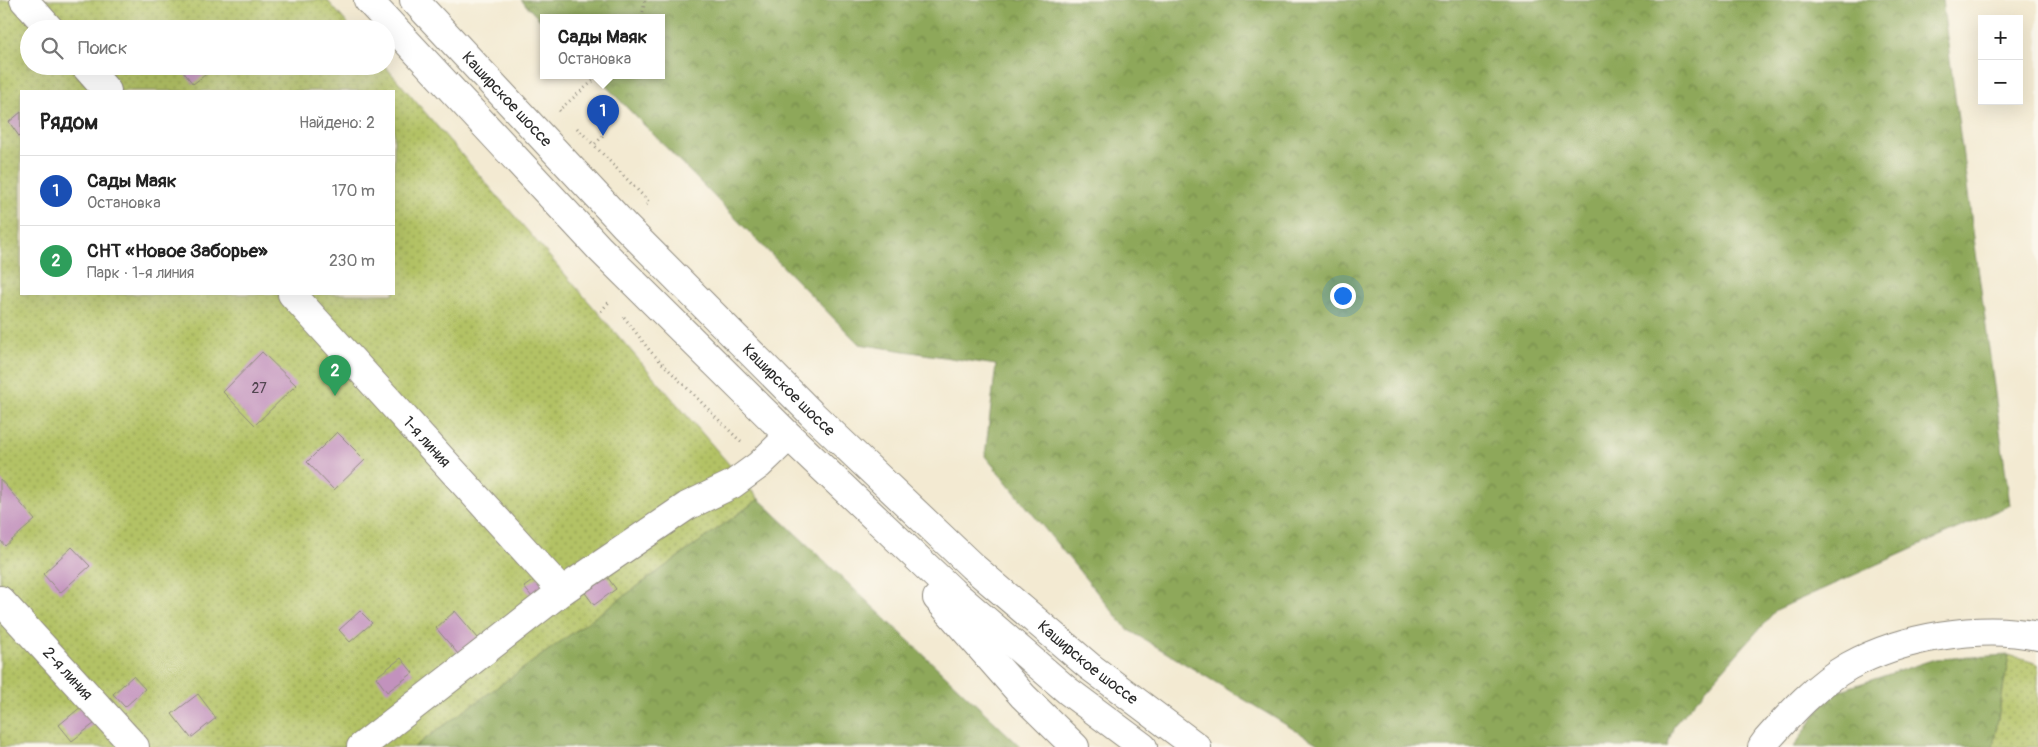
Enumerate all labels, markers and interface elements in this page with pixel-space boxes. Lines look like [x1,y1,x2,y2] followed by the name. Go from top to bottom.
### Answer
[540,14,665,79] popup
[1978,15,2023,105] map controls
[1978,15,2023,60] button: +
[20,20,395,75] search box
[558,25,647,49] text: Сады Маяк
[38,34,66,62] icon: search
[78,36,128,60] text: Поиск
[457,48,556,151] street label: Каширское шоссе
[558,49,631,69] text: Остановка
[1978,60,2023,105] button: −
[587,95,619,136] pin: 1
[40,109,98,136] text: Рядом
[299,113,375,133] text: Найдено: 2
[87,169,177,193] text: Сады Маяк
[53,181,59,201] text: 1
[332,181,375,201] text: 170 m
[87,193,161,213] text: Остановка
[87,239,268,263] text: СНТ «Новое Заборье»
[52,251,60,271] text: 2
[329,251,375,271] text: 230 m
[87,263,194,283] text: Парк · 1-я линия
[1330,283,1356,309] your location
[738,340,839,441] street label: Каширское шоссе
[319,355,351,396] pin: 2
[251,380,267,397] house number: 27
[398,412,455,472] street label: 1-я линия
[1033,616,1142,709] street label: Каширское шоссе
[38,643,97,704] street label: 2-я линия

